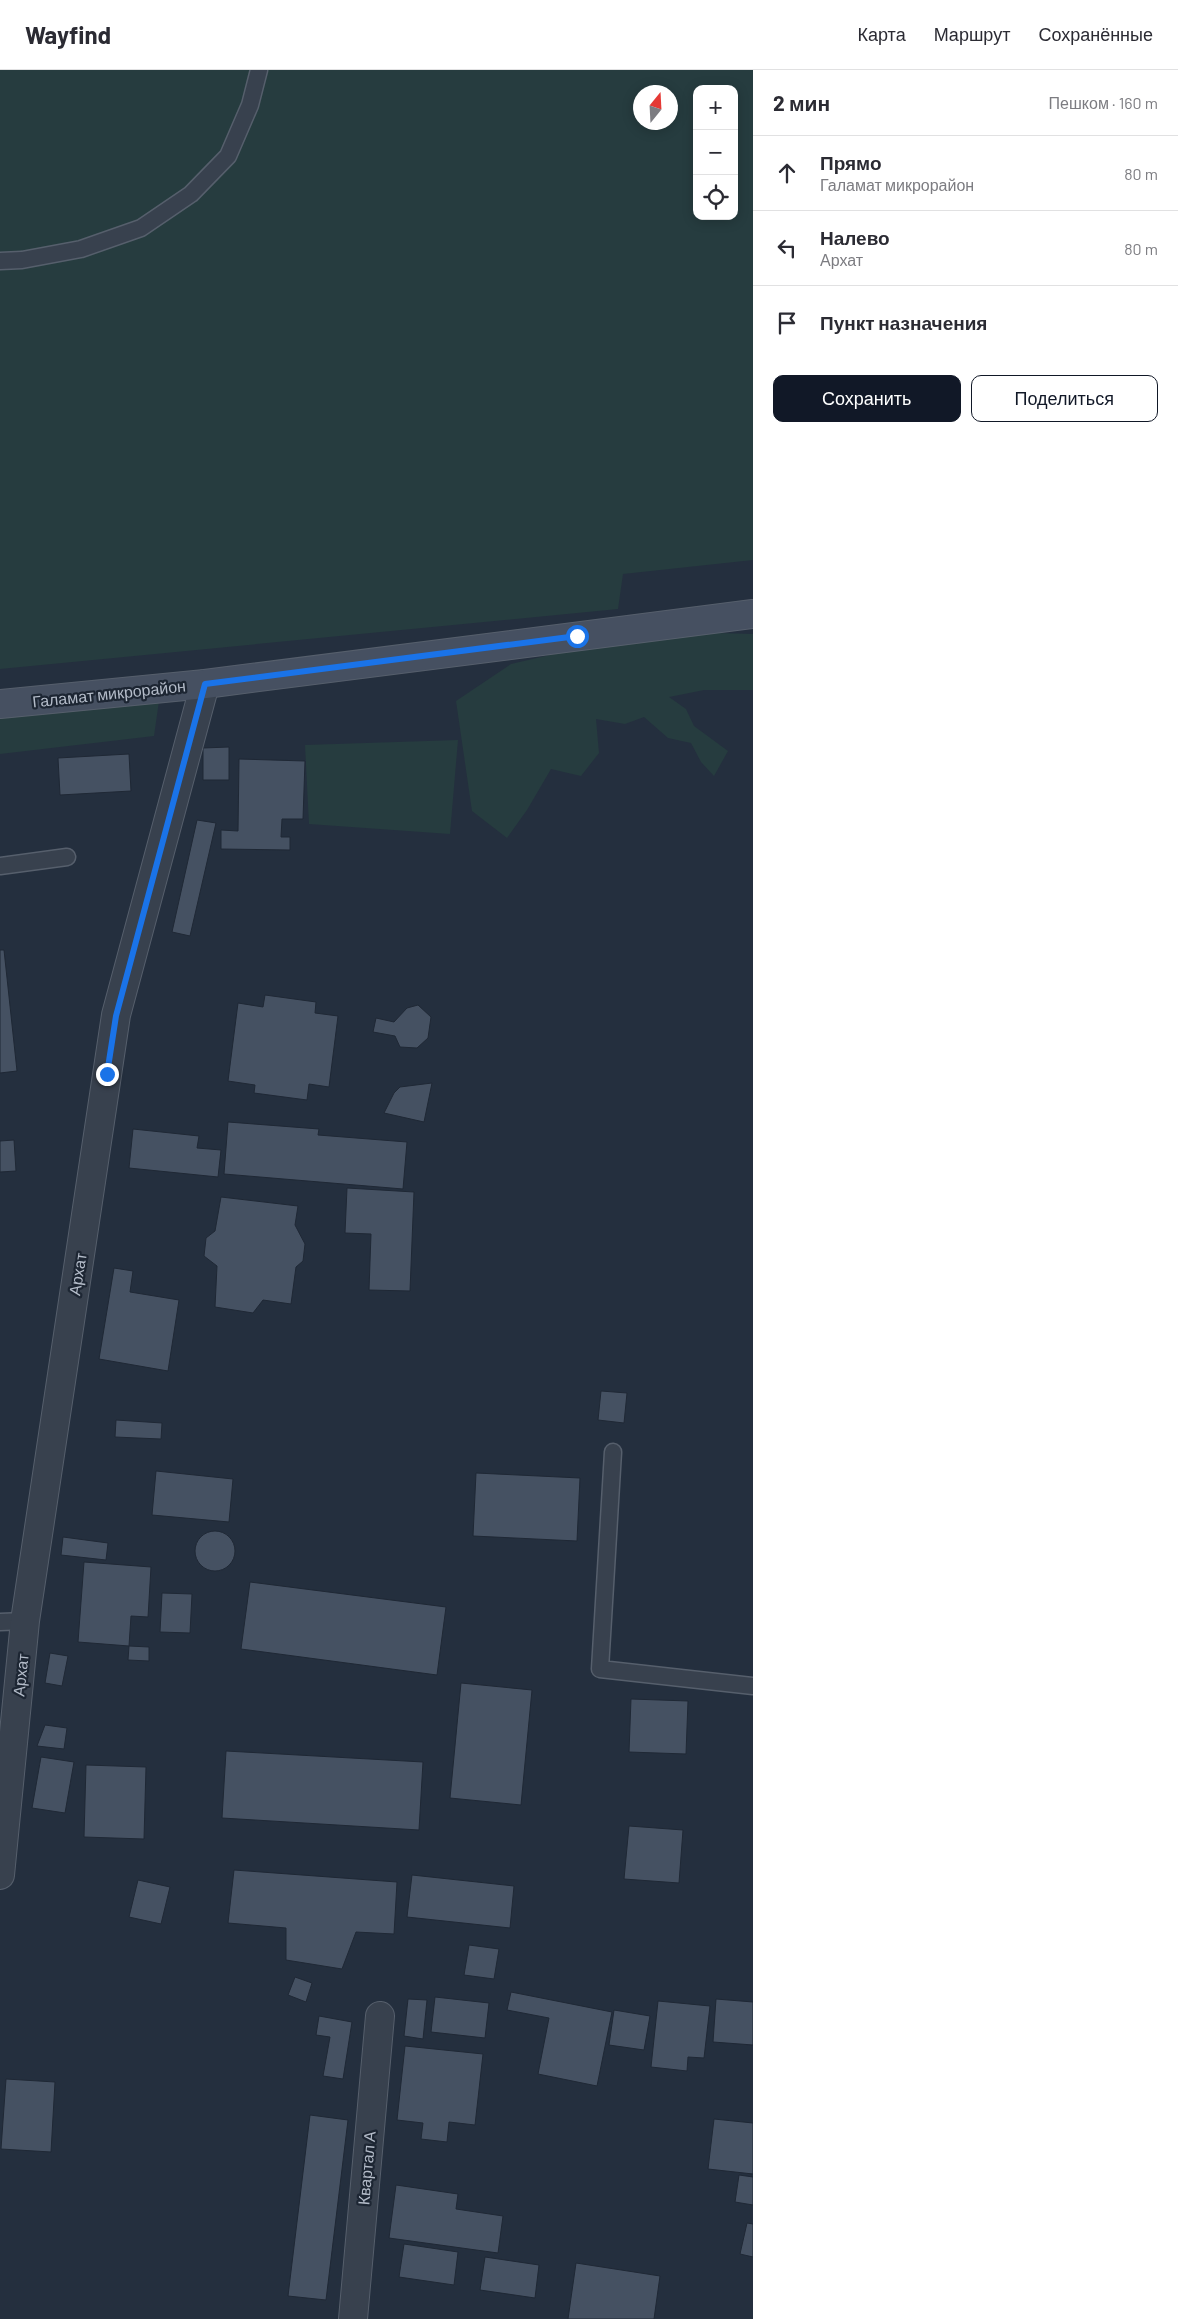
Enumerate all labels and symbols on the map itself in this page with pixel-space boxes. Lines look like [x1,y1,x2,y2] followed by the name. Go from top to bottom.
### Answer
[633,85,678,130] north arrow
[566,625,589,648] route start
[31,675,187,711] street label: Галамат микрорайон
[96,1063,119,1086] route end
[64,1251,90,1297] street label: Архат
[8,1652,32,1697] street label: Архат
[353,2130,379,2206] street label: Квартал А

